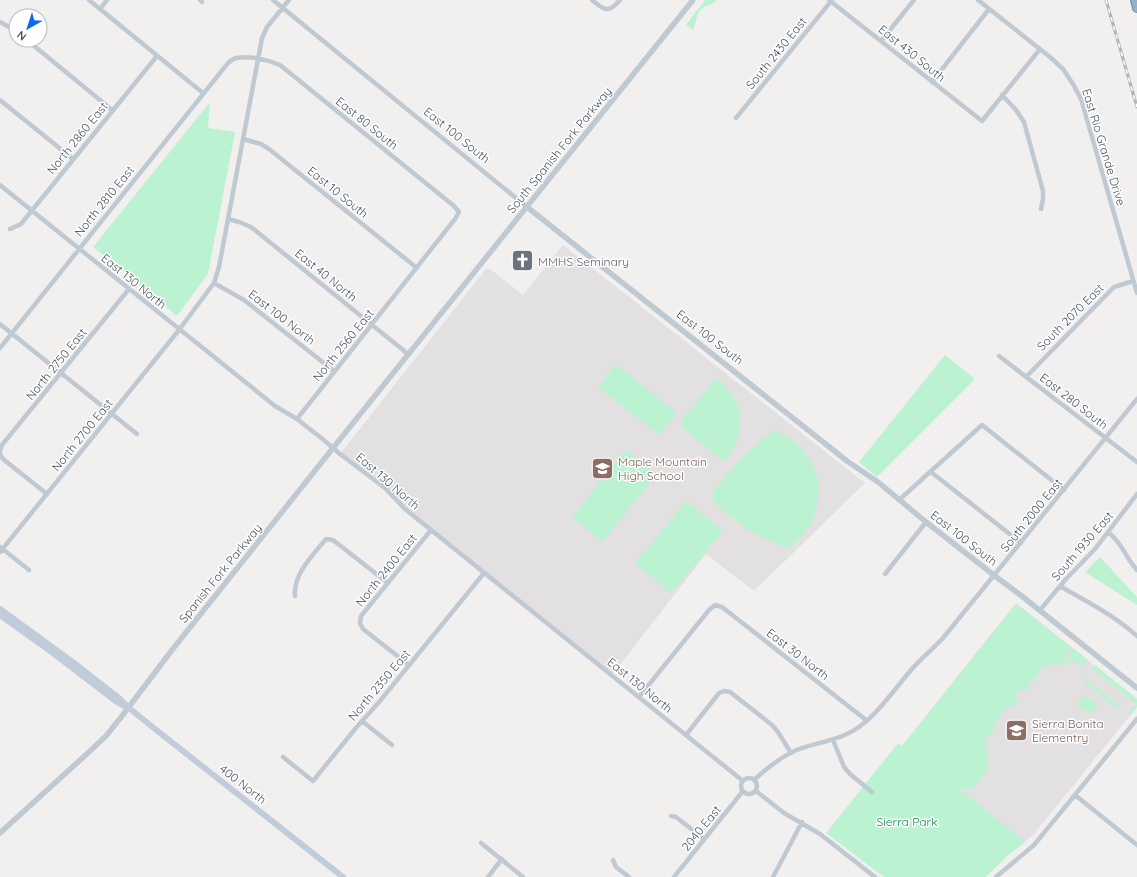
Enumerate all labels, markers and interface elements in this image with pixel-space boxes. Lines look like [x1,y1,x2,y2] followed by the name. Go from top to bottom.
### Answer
[8,8,48,48] north arrow
[742,14,810,92] street label: South 2430 East
[875,21,949,85] street label: East 430 South
[14,28,29,44] text: N
[503,84,615,216] street label: South Spanish Fork Parkway
[1079,87,1129,207] street label: East Rio Grande Drive
[333,93,401,153] street label: East 80 South
[43,99,111,177] street label: North 2860 East
[421,104,493,166] street label: East 100 South
[71,163,137,239] street label: North 2810 East
[305,163,371,221] street label: East 10 South
[292,245,360,305] street label: East 40 North
[510,248,536,274] church icon: MMHS Seminary
[98,250,170,312] street label: East 130 North
[538,254,629,269] place label: MMHS Seminary
[1033,280,1107,354] street label: South 2070 East
[246,286,318,348] street label: East 100 North
[309,306,377,384] street label: North 2560 East
[674,306,746,368] street label: East 100 South
[22,325,90,403] street label: North 2750 East
[1037,370,1111,432] street label: East 280 South
[48,396,116,474] street label: North 2700 East
[353,449,423,513] street label: East 130 North
[618,454,707,483] place label: Maple Mountain High School
[589,455,615,481] school or university icon: Maple Mountain High School
[997,475,1065,555] street label: South 2000 East
[928,507,1000,569] street label: East 100 South
[1048,508,1116,584] street label: South 1930 East
[175,520,265,626] street label: Spanish Fork Parkway
[352,531,420,609] street label: North 2400 East
[764,625,832,683] street label: East 30 North
[345,646,413,724] street label: North 2350 East
[604,654,676,716] street label: East 130 North
[1032,716,1104,745] place label: Sierra Bonita Elementry
[1004,717,1030,743] school or university icon: Sierra Bonita Elementry
[217,761,269,807] street label: 400 North
[678,802,724,854] street label: 2040 East
[876,814,938,829] park label: Sierra Park

